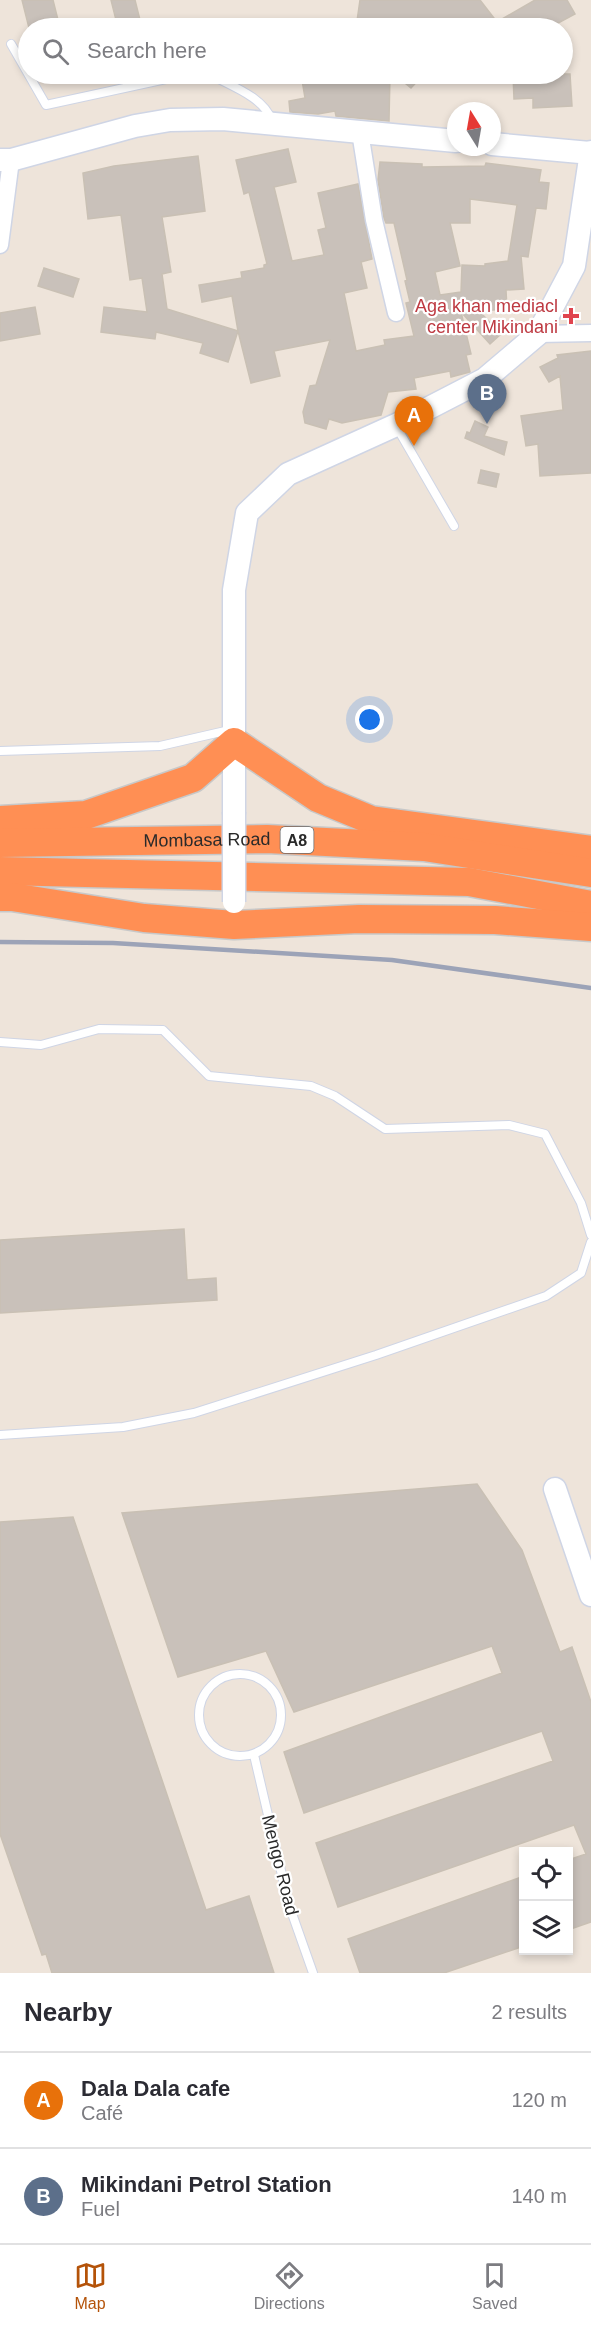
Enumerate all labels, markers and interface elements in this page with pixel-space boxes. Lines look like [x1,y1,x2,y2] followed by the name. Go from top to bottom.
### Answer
[18,18,573,84] search box
[39,35,72,68] icon: search
[87,38,207,63] text: Search here
[447,102,501,156] north arrow
[415,296,558,337] place label: Aga khan mediacl center Mikindani
[562,307,580,325] marker: Aga khan mediacl center Mikindani
[468,374,506,424] pin: B
[394,396,434,446] pin: A
[355,705,384,734] your location
[280,827,314,853] road number: A8
[143,829,271,851] street label: Mombasa Road
[258,1813,302,1917] street label: Mengo Road
[519,1847,573,1955] map controls
[519,1847,573,1901] button: locate
[519,1901,573,1955] button: layers
[24,1997,112,2027] text: Nearby
[491,2001,567,2023] text: 2 results
[81,2076,230,2101] text: Dala Dala cafe
[36,2089,51,2111] text: A
[511,2089,567,2111] text: 120 m
[81,2102,123,2124] text: Café
[81,2172,332,2197] text: Mikindani Petrol Station
[36,2185,51,2207] text: B
[511,2185,567,2207] text: 140 m
[81,2198,120,2220] text: Fuel
[74,2259,107,2313] tab: Map
[254,2259,325,2313] tab: Directions
[472,2259,517,2313] tab: Saved

